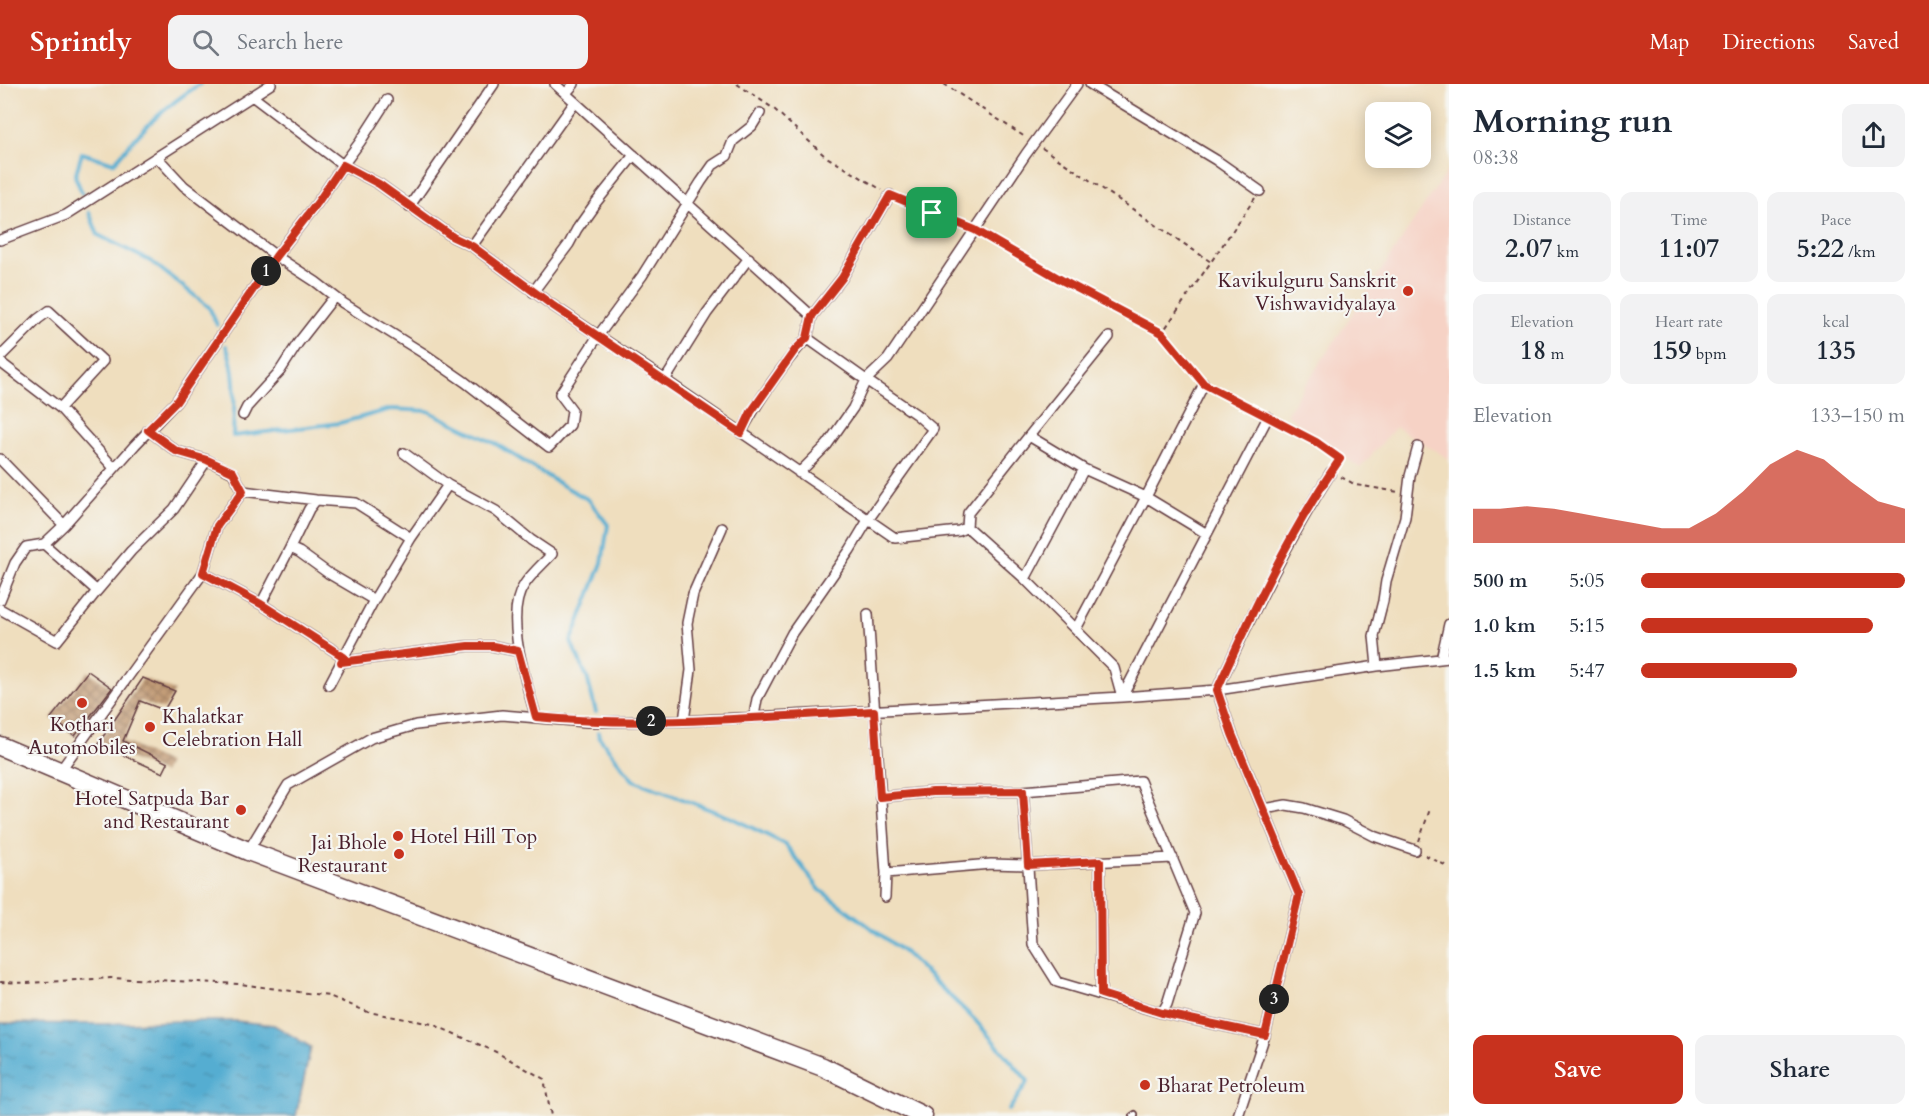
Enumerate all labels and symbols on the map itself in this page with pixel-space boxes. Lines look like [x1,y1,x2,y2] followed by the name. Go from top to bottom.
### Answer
[906,187,957,238] pin
[251,256,281,286] pin: 1
[1217,267,1397,317] place label: Kavikulguru Sanskrit Vishwavidyalaya
[1401,284,1415,298] marker: Kavikulguru Sanskrit Vishwavidyalaya
[75,696,89,710] marker: Kothari Automobiles
[162,703,302,753] place label: Khalatkar Celebration Hall
[636,706,666,736] pin: 2
[28,711,136,761] place label: Kothari Automobiles
[143,720,157,734] marker: Khalatkar Celebration Hall
[75,785,230,835] place label: Hotel Satpuda Bar and Restaurant
[234,803,248,817] marker: Hotel Satpuda Bar and Restaurant
[410,823,537,850] place label: Hotel Hill Top
[298,829,388,879] place label: Jai Bhole Restaurant
[391,829,405,843] marker: Hotel Hill Top
[392,847,406,861] marker: Jai Bhole Restaurant
[1259,984,1289,1014] pin: 3
[1157,1072,1305,1099] place label: Bharat Petroleum
[1138,1078,1152,1092] marker: Bharat Petroleum

